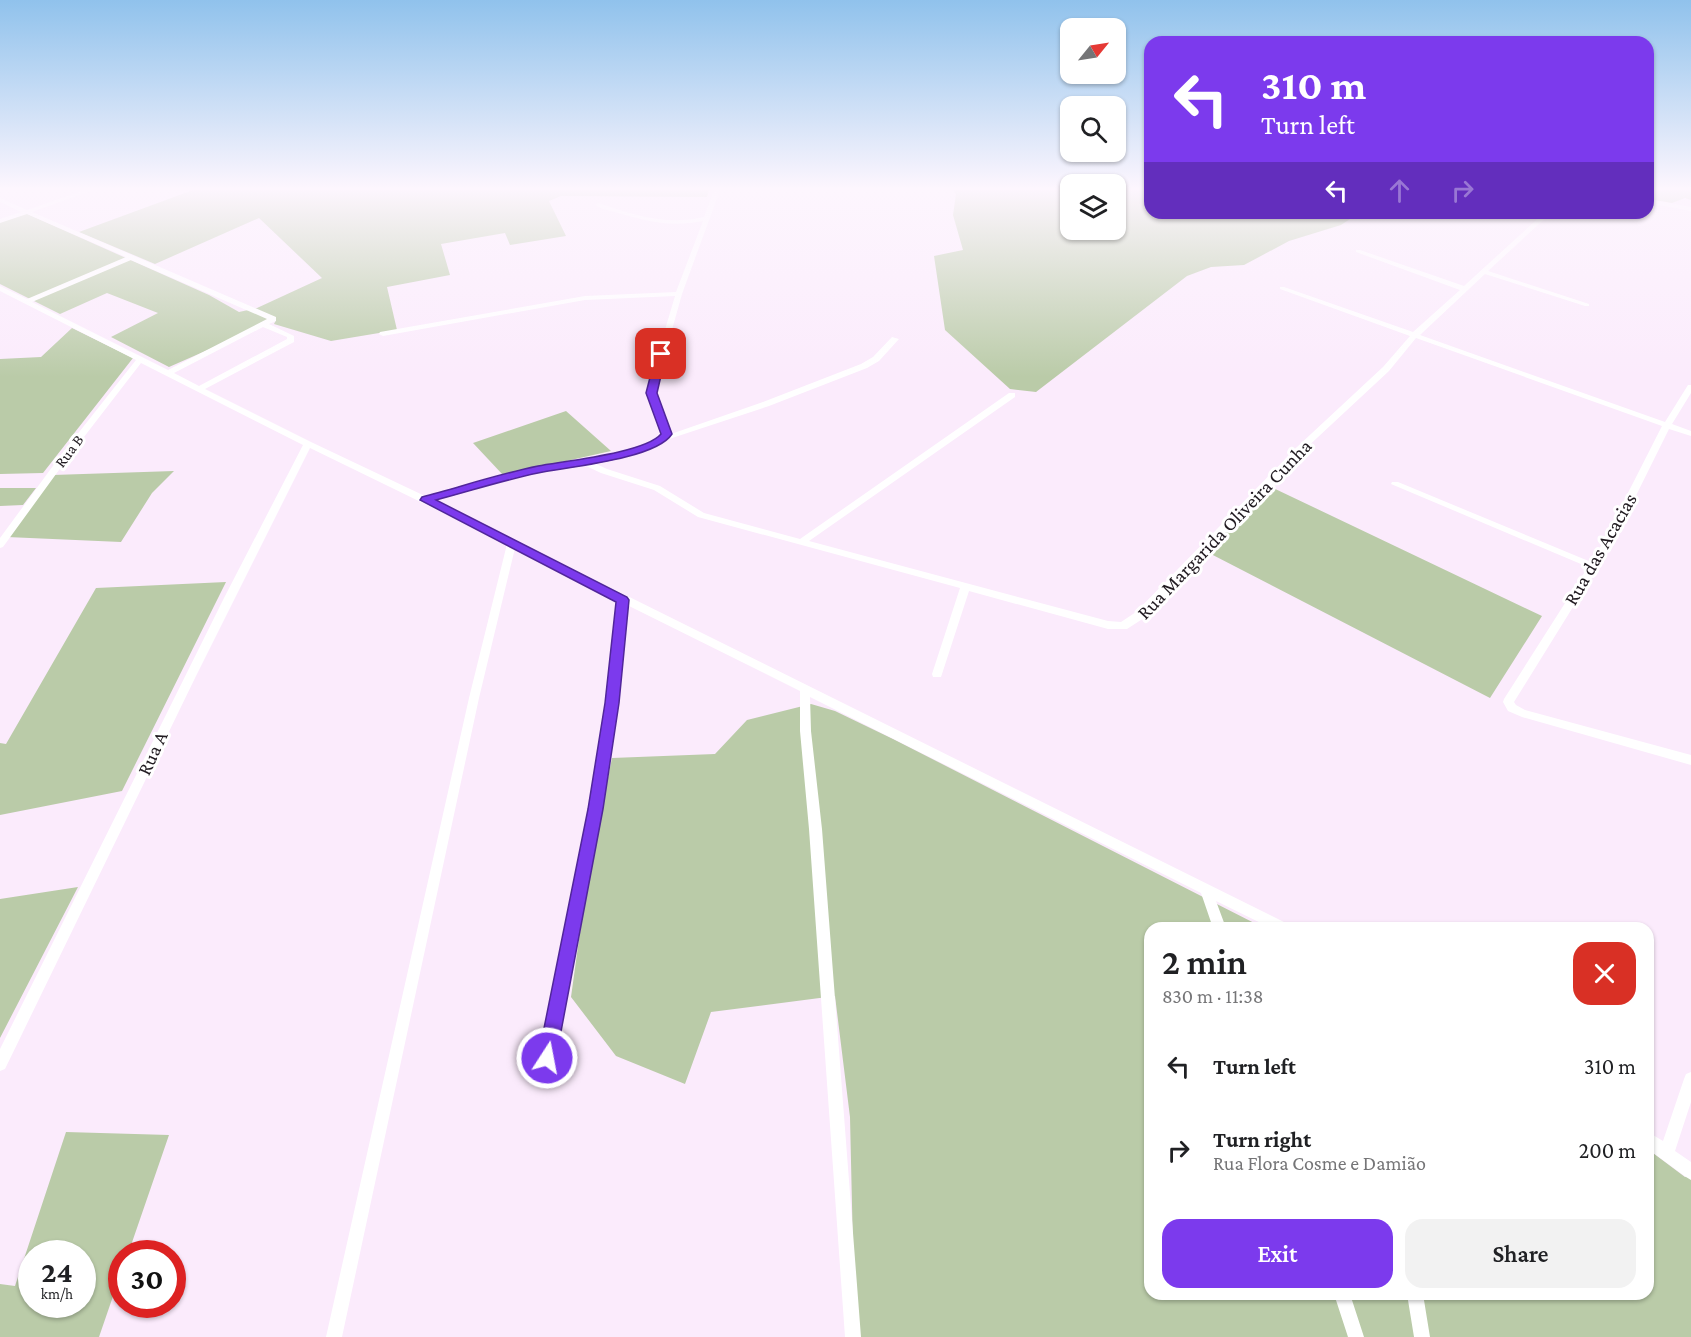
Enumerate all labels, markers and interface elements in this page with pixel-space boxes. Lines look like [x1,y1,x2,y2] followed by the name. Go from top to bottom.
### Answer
[1060,18,1126,84] north arrow
[1060,18,1126,240] map controls
[1162,60,1240,138] icon: left
[1261,61,1366,108] text: 310 m
[1060,96,1126,162] button: search
[1261,110,1355,140] text: Turn left
[1060,174,1126,240] button: layers
[1320,174,1353,207] icon: left
[1383,174,1416,207] icon: ahead
[1446,174,1479,207] icon: right
[635,328,686,379] pin
[644,337,677,370] icon: arrive
[51,431,87,471] street label: Rua B
[1132,434,1317,624] street label: Rua Margarida Oliveira Cunha
[1559,489,1641,609] street label: Rua das Acacias
[132,727,172,778] street label: Rua A
[1162,942,1247,982] text: 2 min
[1573,942,1636,1005] button: close
[1162,985,1263,1007] text: 830 m · 11:38
[515,1026,579,1090] position arrow
[1162,1050,1195,1083] icon: left
[1213,1054,1296,1079] text: Turn left
[1584,1054,1636,1079] text: 310 m
[1213,1127,1311,1152] text: Turn right
[1162,1134,1195,1167] icon: right
[1579,1138,1636,1163] text: 200 m
[1213,1152,1426,1174] text: Rua Flora Cosme e Damião
[1162,1219,1393,1288] button: Exit
[1405,1219,1636,1288] button: Share
[108,1240,186,1318] speed limit sign: 30
[41,1255,73,1288] text: 24
[41,1286,73,1302] text: km/h

